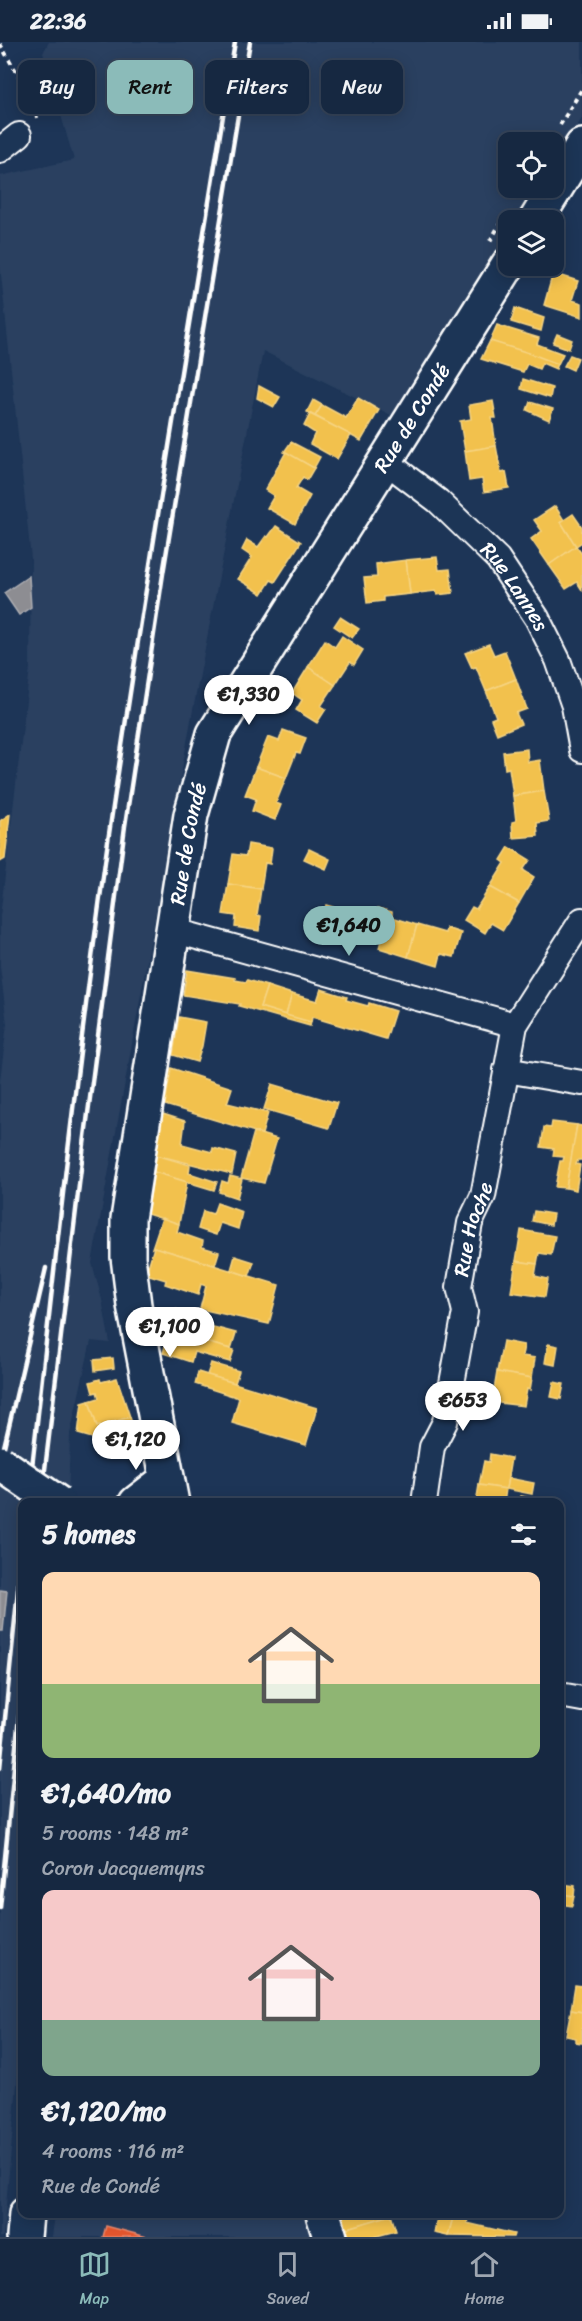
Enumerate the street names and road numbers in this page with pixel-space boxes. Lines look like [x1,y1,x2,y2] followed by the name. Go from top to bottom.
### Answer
[363,355,461,481] street label: Rue de Condé
[471,532,560,638] street label: Rue Lannes
[158,778,218,908] street label: Rue de Condé
[442,1179,504,1280] street label: Rue Hoche

